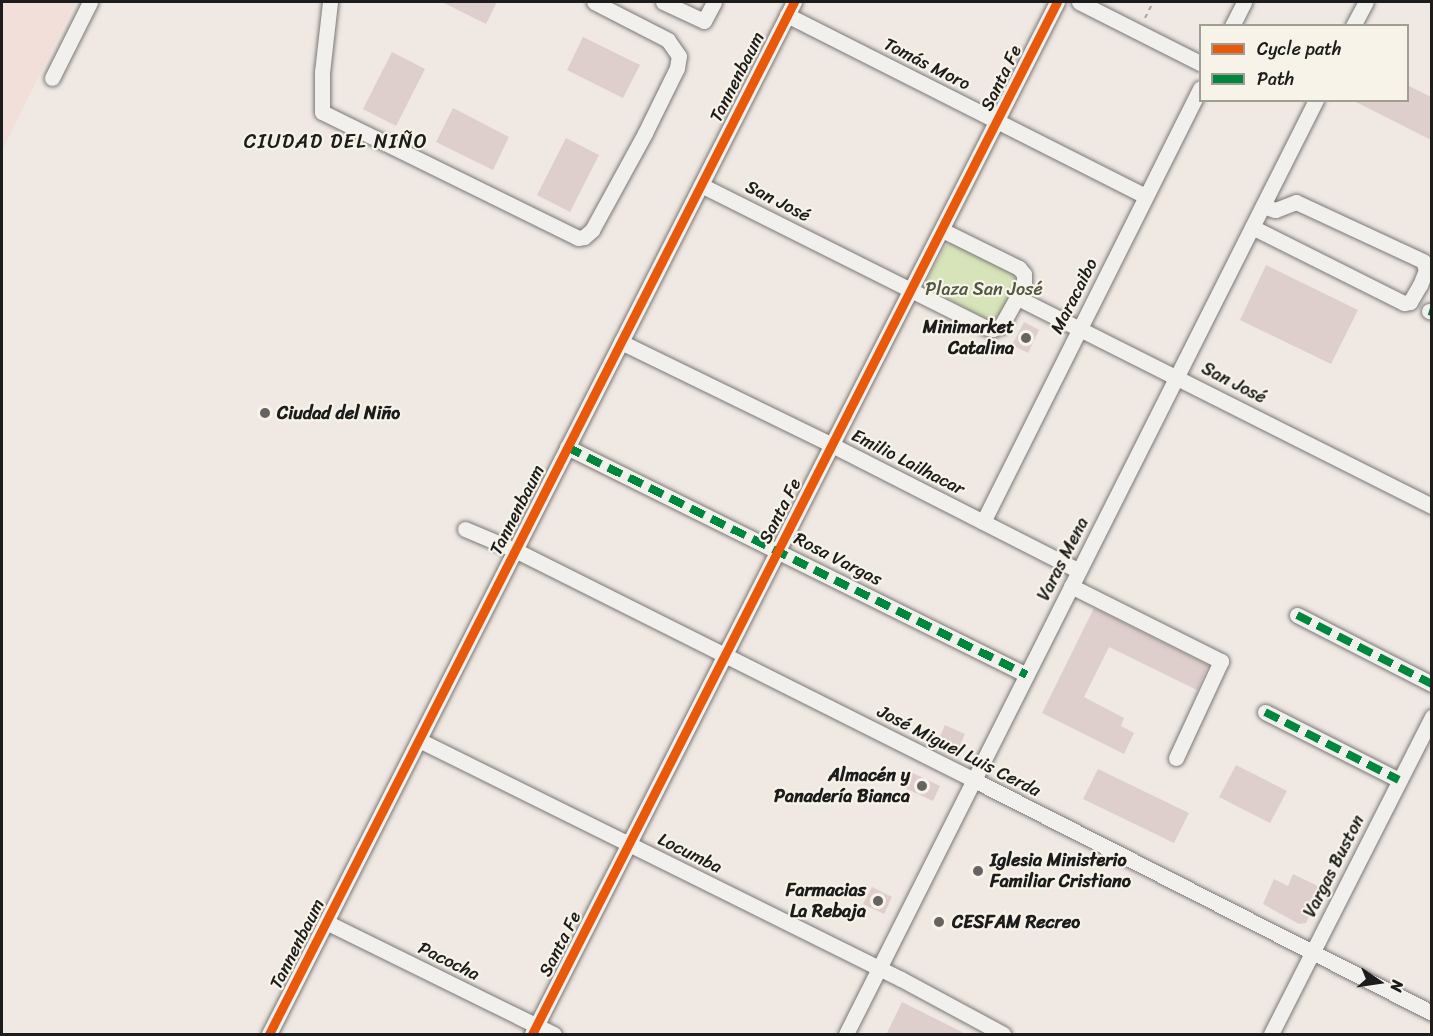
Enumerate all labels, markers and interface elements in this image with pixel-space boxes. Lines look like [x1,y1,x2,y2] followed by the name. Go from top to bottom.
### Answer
[1199,24,1409,102] legend
[705,28,769,126] street label: Tannenbaum
[880,33,974,95] street label: Tomás Moro
[1257,33,1341,65] text: Cycle path
[976,41,1026,115] street label: Santa Fe
[1257,63,1294,95] text: Path
[244,129,428,153] district label: CIUDAD DEL NIÑO
[742,176,814,226] street label: San José
[1046,255,1102,337] street label: Maracaibo
[925,278,1043,300] park label: Plaza San José
[923,317,1014,360] place label: Minimarket Catalina
[1019,331,1033,345] marker: Minimarket Catalina
[1198,358,1270,408] street label: San José
[277,402,400,424] place label: Ciudad del Niño
[258,406,272,420] marker: Ciudad del Niño
[848,424,968,500] street label: Emilio Lailhacar
[485,461,549,559] street label: Tannenbaum
[754,475,806,547] street label: Santa Fe
[1033,514,1093,604] street label: Varas Mena
[791,528,885,590] street label: Rosa Vargas
[874,701,1044,801] street label: José Miguel Luis Cerda
[774,765,910,808] place label: Almacén y Panadería Bianca
[915,779,929,793] marker: Almacén y Panadería Bianca
[1299,811,1369,921] street label: Vargas Buston
[654,828,726,878] street label: Locumba
[990,850,1131,892] place label: Iglesia Ministerio Familiar Cristiano
[971,864,985,878] marker: Iglesia Ministerio Familiar Cristiano
[786,880,866,922] place label: Farmacias La Rebaja
[871,894,885,908] marker: Farmacias La Rebaja
[265,895,329,993] street label: Tannenbaum
[534,908,586,980] street label: Santa Fe
[952,911,1080,933] place label: CESFAM Recreo
[930,913,948,931] marker: CESFAM Recreo
[415,937,483,985] street label: Pacocha
[1349,952,1409,1012] north arrow
[1382,977,1412,995] text: N

